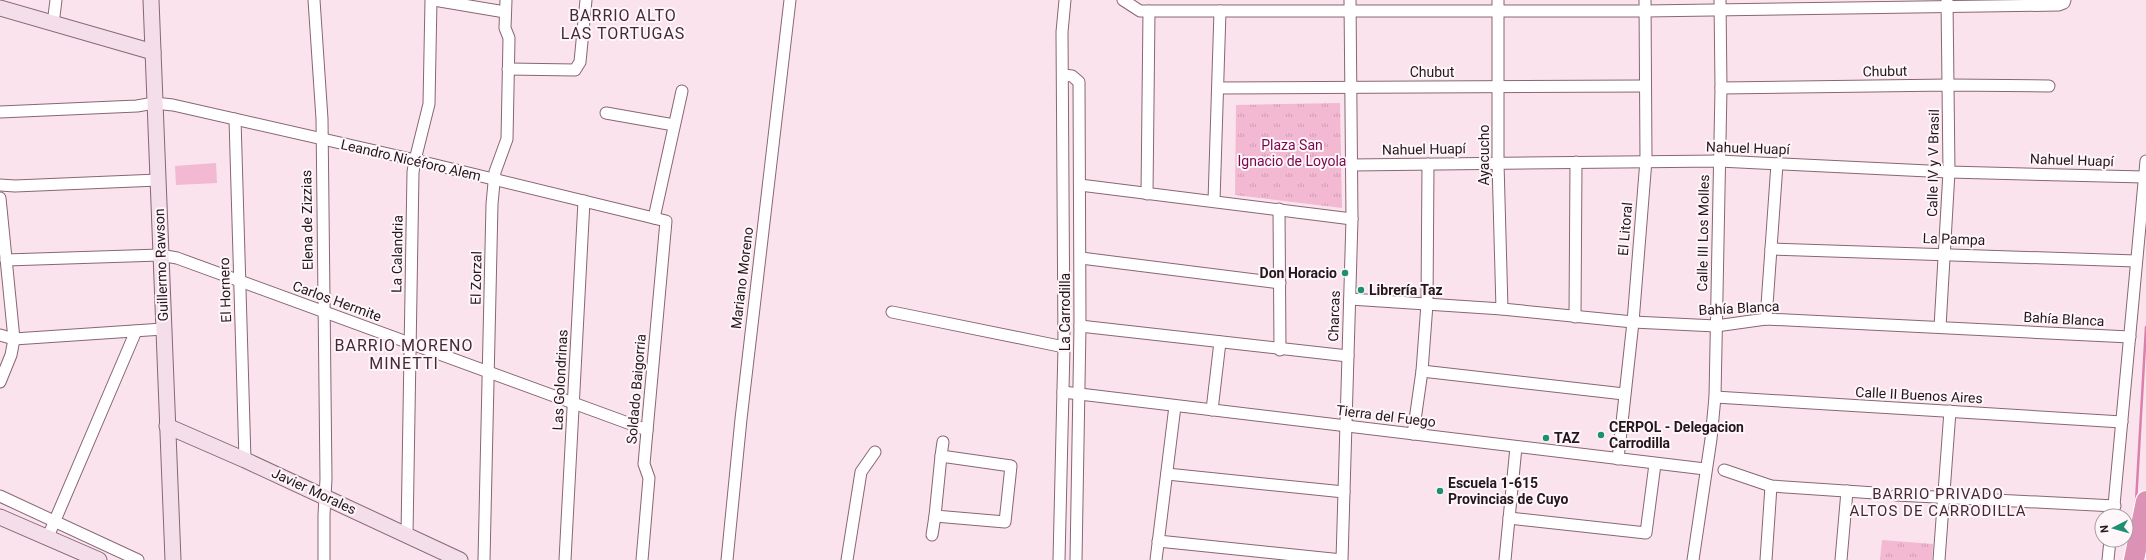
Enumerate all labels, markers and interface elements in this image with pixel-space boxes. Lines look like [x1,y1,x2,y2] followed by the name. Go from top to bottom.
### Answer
[561,6,685,43] district label: BARRIO ALTO LAS TORTUGAS
[1863,63,1908,79] street label: Chubut
[1410,64,1455,80] street label: Chubut
[1924,109,1942,217] street label: Calle IV y V Brasil
[1476,124,1492,186] street label: Ayacucho
[339,136,483,184] street label: Leandro Nicéforo Alem
[1238,137,1346,169] park label: Plaza San Ignacio de Loyola
[1706,139,1791,157] street label: Nahuel Huapí
[1382,140,1467,158] street label: Nahuel Huapí
[2030,151,2115,169] street label: Nahuel Huapí
[298,170,316,270] street label: Elena de Zizzias
[1694,174,1712,292] street label: Calle III Los Molles
[1615,202,1635,256] street label: El Litoral
[151,208,171,322] street label: Guillermo Rawson
[388,215,406,293] street label: La Calandria
[728,226,756,330] street label: Mariano Moreno
[1922,230,1986,248] street label: La Pampa
[468,251,484,305] street label: El Zorzal
[216,257,234,323] street label: El Hornero
[1260,265,1337,281] place label: Don Horacio
[1340,268,1350,278] marker: Don Horacio
[1057,273,1073,351] street label: La Carrodilla
[290,278,384,324] street label: Carlos Hermite
[1369,282,1443,298] place label: Librería Taz
[1356,285,1366,295] marker: Librería Taz
[1325,290,1343,342] street label: Charcas
[1698,298,1780,318] street label: Bahía Blanca
[2023,309,2105,329] street label: Bahía Blanca
[549,329,571,431] street label: Las Golondrinas
[623,333,649,445] street label: Soldado Baigorria
[335,336,473,373] district label: BARRIO MORENO MINETTI
[1855,384,1983,406] street label: Calle II Buenos Aires
[1335,402,1437,430] street label: Tierra del Fuego
[1609,419,1744,451] place label: CERPOL - Delegacion Carrodilla
[1554,430,1580,446] place label: TAZ
[1596,430,1606,440] marker: CERPOL - Delegacion Carrodilla
[1541,433,1551,443] marker: TAZ
[269,464,359,518] street label: Javier Morales
[1448,475,1568,507] place label: Escuela 1-615 Provincias de Cuyo
[1850,485,2027,520] district label: BARRIO PRIVADO ALTOS DE CARRODILLA
[1435,486,1445,496] marker: Escuela 1-615 Provincias de Cuyo
[2094,508,2134,548] north arrow
[2098,524,2111,534] text: N

